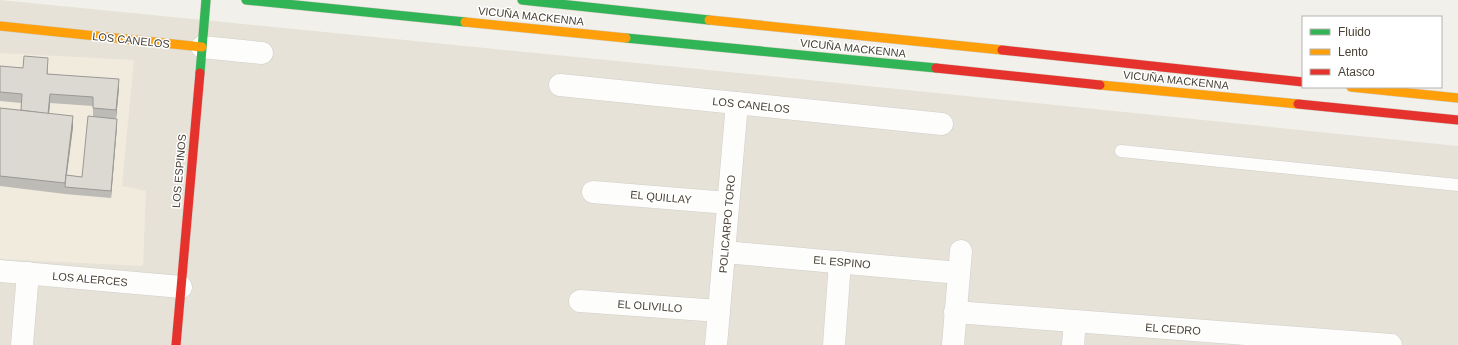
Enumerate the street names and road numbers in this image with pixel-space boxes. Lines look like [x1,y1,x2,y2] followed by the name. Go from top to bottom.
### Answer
[477,4,585,28] street label: VICUÑA MACKENNA
[92,30,170,50] street label: LOS CANELOS
[799,36,907,60] street label: VICUÑA MACKENNA
[1122,68,1230,92] street label: VICUÑA MACKENNA
[712,95,790,115] street label: LOS CANELOS
[170,134,188,208] street label: LOS ESPINOS
[717,174,737,274] street label: POLICARPO TORO
[630,188,693,206] street label: EL QUILLAY
[813,254,872,271] street label: EL ESPINO
[52,270,128,288] street label: LOS ALERCES
[617,298,683,314] street label: EL OLIVILLO
[1145,321,1202,337] street label: EL CEDRO

